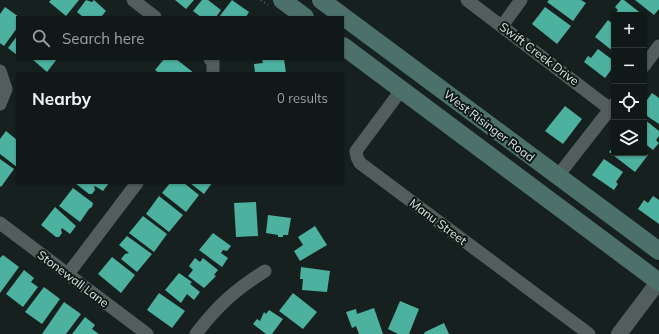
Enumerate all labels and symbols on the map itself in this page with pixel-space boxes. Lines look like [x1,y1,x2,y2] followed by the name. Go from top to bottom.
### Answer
[497,19,582,88] street label: Swift Creek Drive
[441,86,538,165] street label: West Risinger Road
[407,195,470,248] street label: Manu Street
[35,247,112,310] street label: Stonewall Lane

